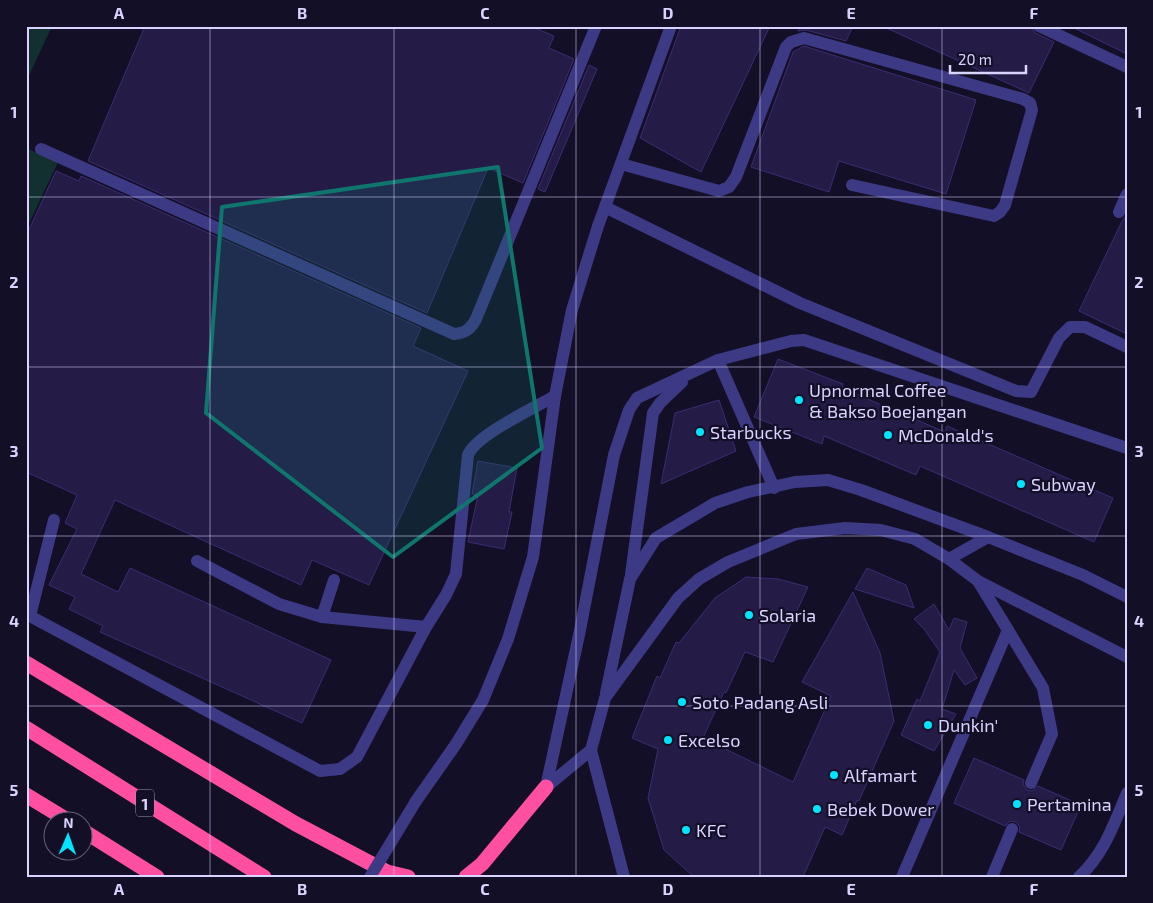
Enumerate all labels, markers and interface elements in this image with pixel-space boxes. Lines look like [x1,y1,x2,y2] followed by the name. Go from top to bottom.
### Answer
[114,3,125,22] text: A
[297,3,307,22] text: B
[480,3,490,22] text: C
[663,3,674,22] text: D
[846,3,856,22] text: E
[1030,3,1039,22] text: F
[950,42,1027,74] scale bar
[958,50,992,68] text: 20 m
[11,102,17,121] text: 1
[1136,102,1142,121] text: 1
[9,272,19,291] text: 2
[1134,272,1144,291] text: 2
[809,379,967,422] place label: Upnormal Coffee & Bakso Boejangan
[793,394,805,406] marker: Upnormal Coffee & Bakso Boejangan
[710,421,792,443] place label: Starbucks
[898,424,994,446] place label: McDonald's
[694,426,706,438] marker: Starbucks
[882,429,894,441] marker: McDonald's
[9,441,19,460] text: 3
[1134,441,1144,460] text: 3
[1031,473,1096,495] place label: Subway
[1015,478,1027,490] marker: Subway
[759,604,816,626] place label: Solaria
[743,609,755,621] marker: Solaria
[9,611,19,630] text: 4
[1134,611,1144,630] text: 4
[692,691,828,713] place label: Soto Padang Asli
[676,696,688,708] marker: Soto Padang Asli
[938,714,998,736] place label: Dunkin'
[922,719,934,731] marker: Dunkin'
[678,729,740,751] place label: Excelso
[662,734,674,746] marker: Excelso
[844,764,917,786] place label: Alfamart
[828,769,840,781] marker: Alfamart
[10,780,19,799] text: 5
[1135,780,1144,799] text: 5
[136,790,154,816] road number: 1
[1027,793,1112,815] place label: Pertamina
[827,798,935,820] place label: Bebek Dower
[1011,798,1023,810] marker: Pertamina
[811,803,823,815] marker: Bebek Dower
[42,810,92,860] north arrow
[63,814,74,831] text: N
[696,819,726,841] place label: KFC
[680,824,692,836] marker: KFC
[114,879,125,898] text: A
[297,879,307,898] text: B
[480,879,490,898] text: C
[663,879,674,898] text: D
[846,879,856,898] text: E
[1030,879,1039,898] text: F

